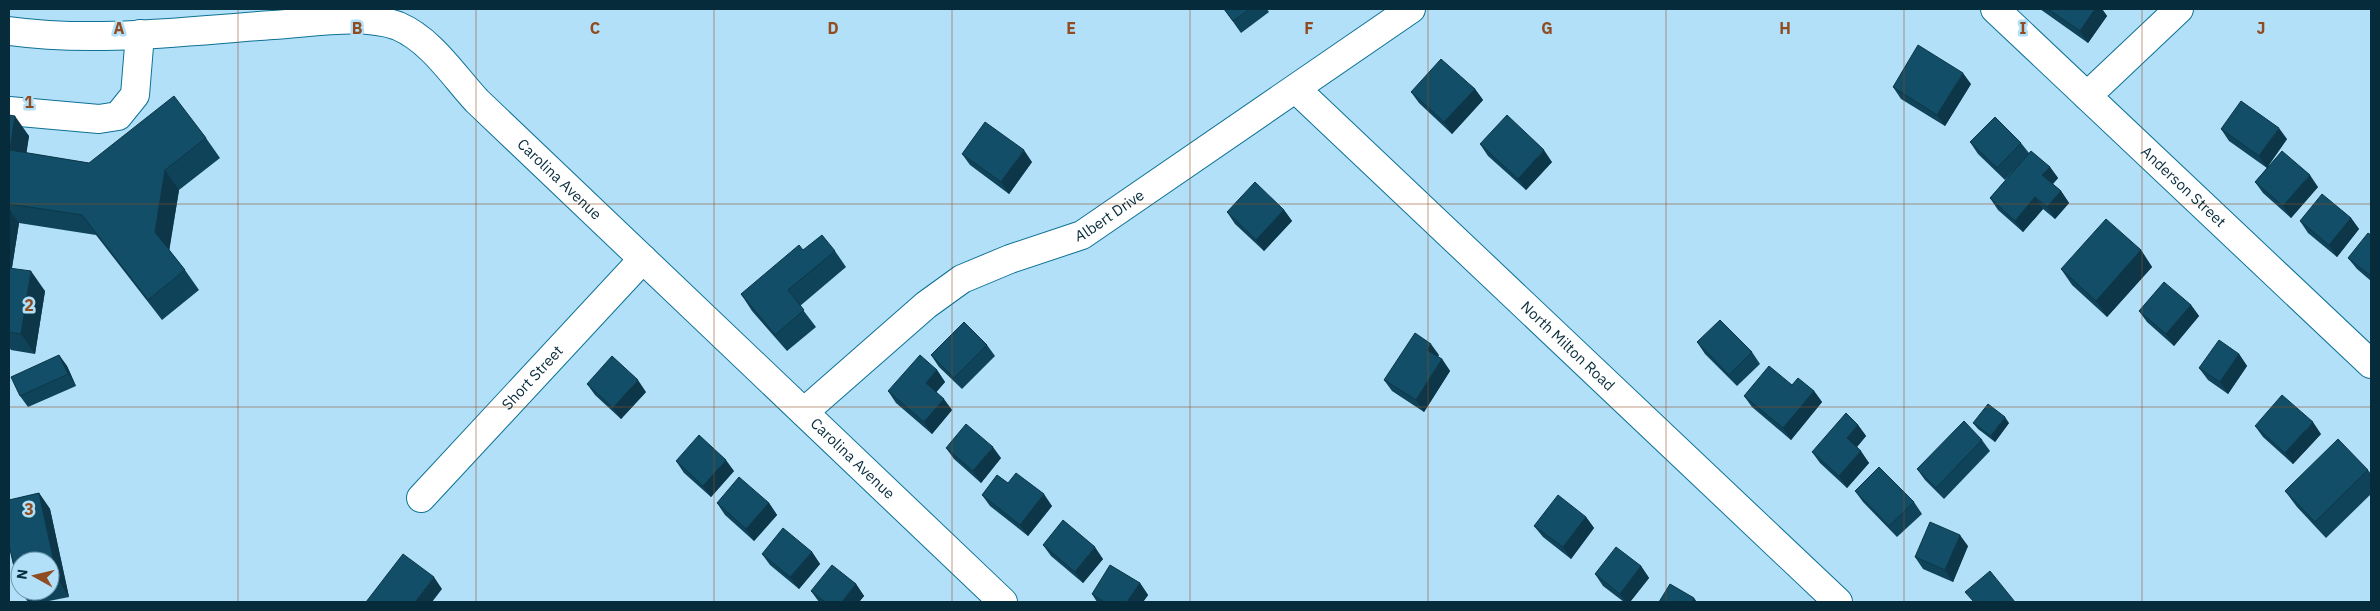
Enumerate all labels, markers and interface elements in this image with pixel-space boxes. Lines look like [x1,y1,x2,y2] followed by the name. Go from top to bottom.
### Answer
[114,18,125,38] text: A
[352,18,363,38] text: B
[590,18,600,38] text: C
[827,18,839,38] text: D
[1066,18,1076,38] text: E
[1304,18,1314,38] text: F
[1541,18,1553,38] text: G
[1779,18,1791,38] text: H
[2020,18,2027,38] text: I
[2257,18,2265,38] text: J
[24,92,34,112] text: 1
[513,134,606,224] street label: Carolina Avenue
[2137,142,2230,231] street label: Anderson Street
[1073,185,1148,246] street label: Albert Drive
[24,295,34,315] text: 2
[1517,297,1619,395] street label: North Milton Road
[498,341,567,414] street label: Short Street
[807,414,899,503] street label: Carolina Avenue
[24,499,34,519] text: 3
[10,551,60,601] north arrow
[13,568,32,580] text: N

